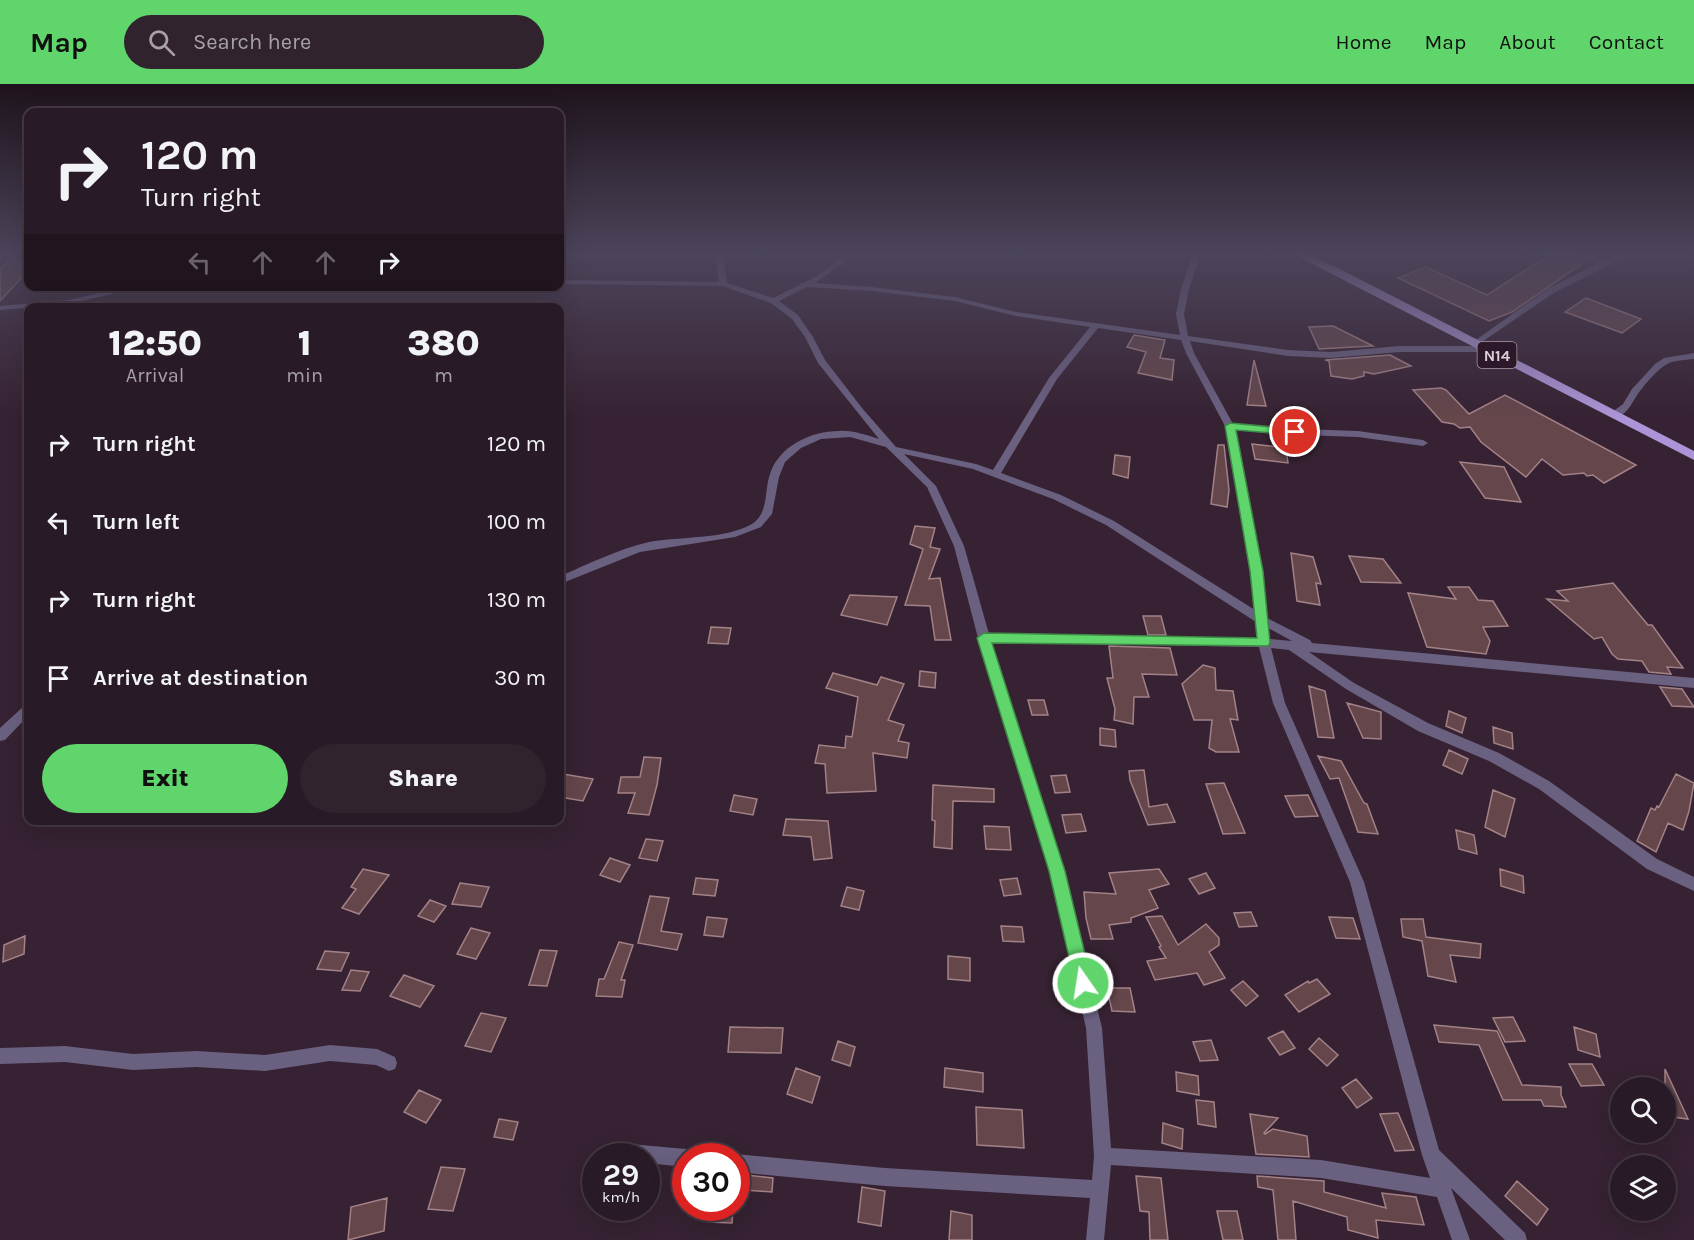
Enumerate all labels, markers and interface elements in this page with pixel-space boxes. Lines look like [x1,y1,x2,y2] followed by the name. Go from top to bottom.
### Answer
[124,15,544,69] search box
[30,26,88,59] text: Map
[145,26,178,59] icon: search
[193,29,311,55] text: Search here
[1336,30,1392,54] text: Home
[1425,30,1466,54] text: Map
[1499,30,1556,54] text: About
[1589,30,1664,54] text: Contact
[141,130,258,180] text: 120 m
[42,132,120,210] icon: right
[141,181,261,213] text: Turn right
[183,246,216,279] icon: left
[246,246,279,279] icon: ahead
[309,246,342,279] icon: ahead
[372,246,405,279] icon: right
[108,322,202,364] text: 12:50
[298,322,312,364] text: 1
[407,322,480,364] text: 380
[1478,342,1516,368] road number: N14
[126,364,184,387] text: Arrival
[286,364,323,387] text: min
[434,364,453,387] text: m
[1269,406,1320,457] pin
[1278,415,1311,448] icon: arrive
[42,428,75,461] icon: right
[93,431,196,457] text: Turn right
[487,431,546,457] text: 120 m
[42,506,75,539] icon: left
[93,509,180,535] text: Turn left
[487,509,546,535] text: 100 m
[42,584,75,617] icon: right
[93,587,196,613] text: Turn right
[487,587,546,613] text: 130 m
[42,662,75,695] icon: arrive
[93,665,308,691] text: Arrive at destination
[494,665,546,691] text: 30 m
[42,744,288,813] button: Exit
[300,744,546,813] button: Share
[1051,951,1115,1015] position arrow
[1610,1077,1676,1221] map controls
[1610,1077,1676,1143] button: search
[672,1143,750,1221] speed limit sign: 30
[1610,1155,1676,1221] button: layers
[603,1157,639,1193] text: 29
[602,1188,640,1206] text: km/h

